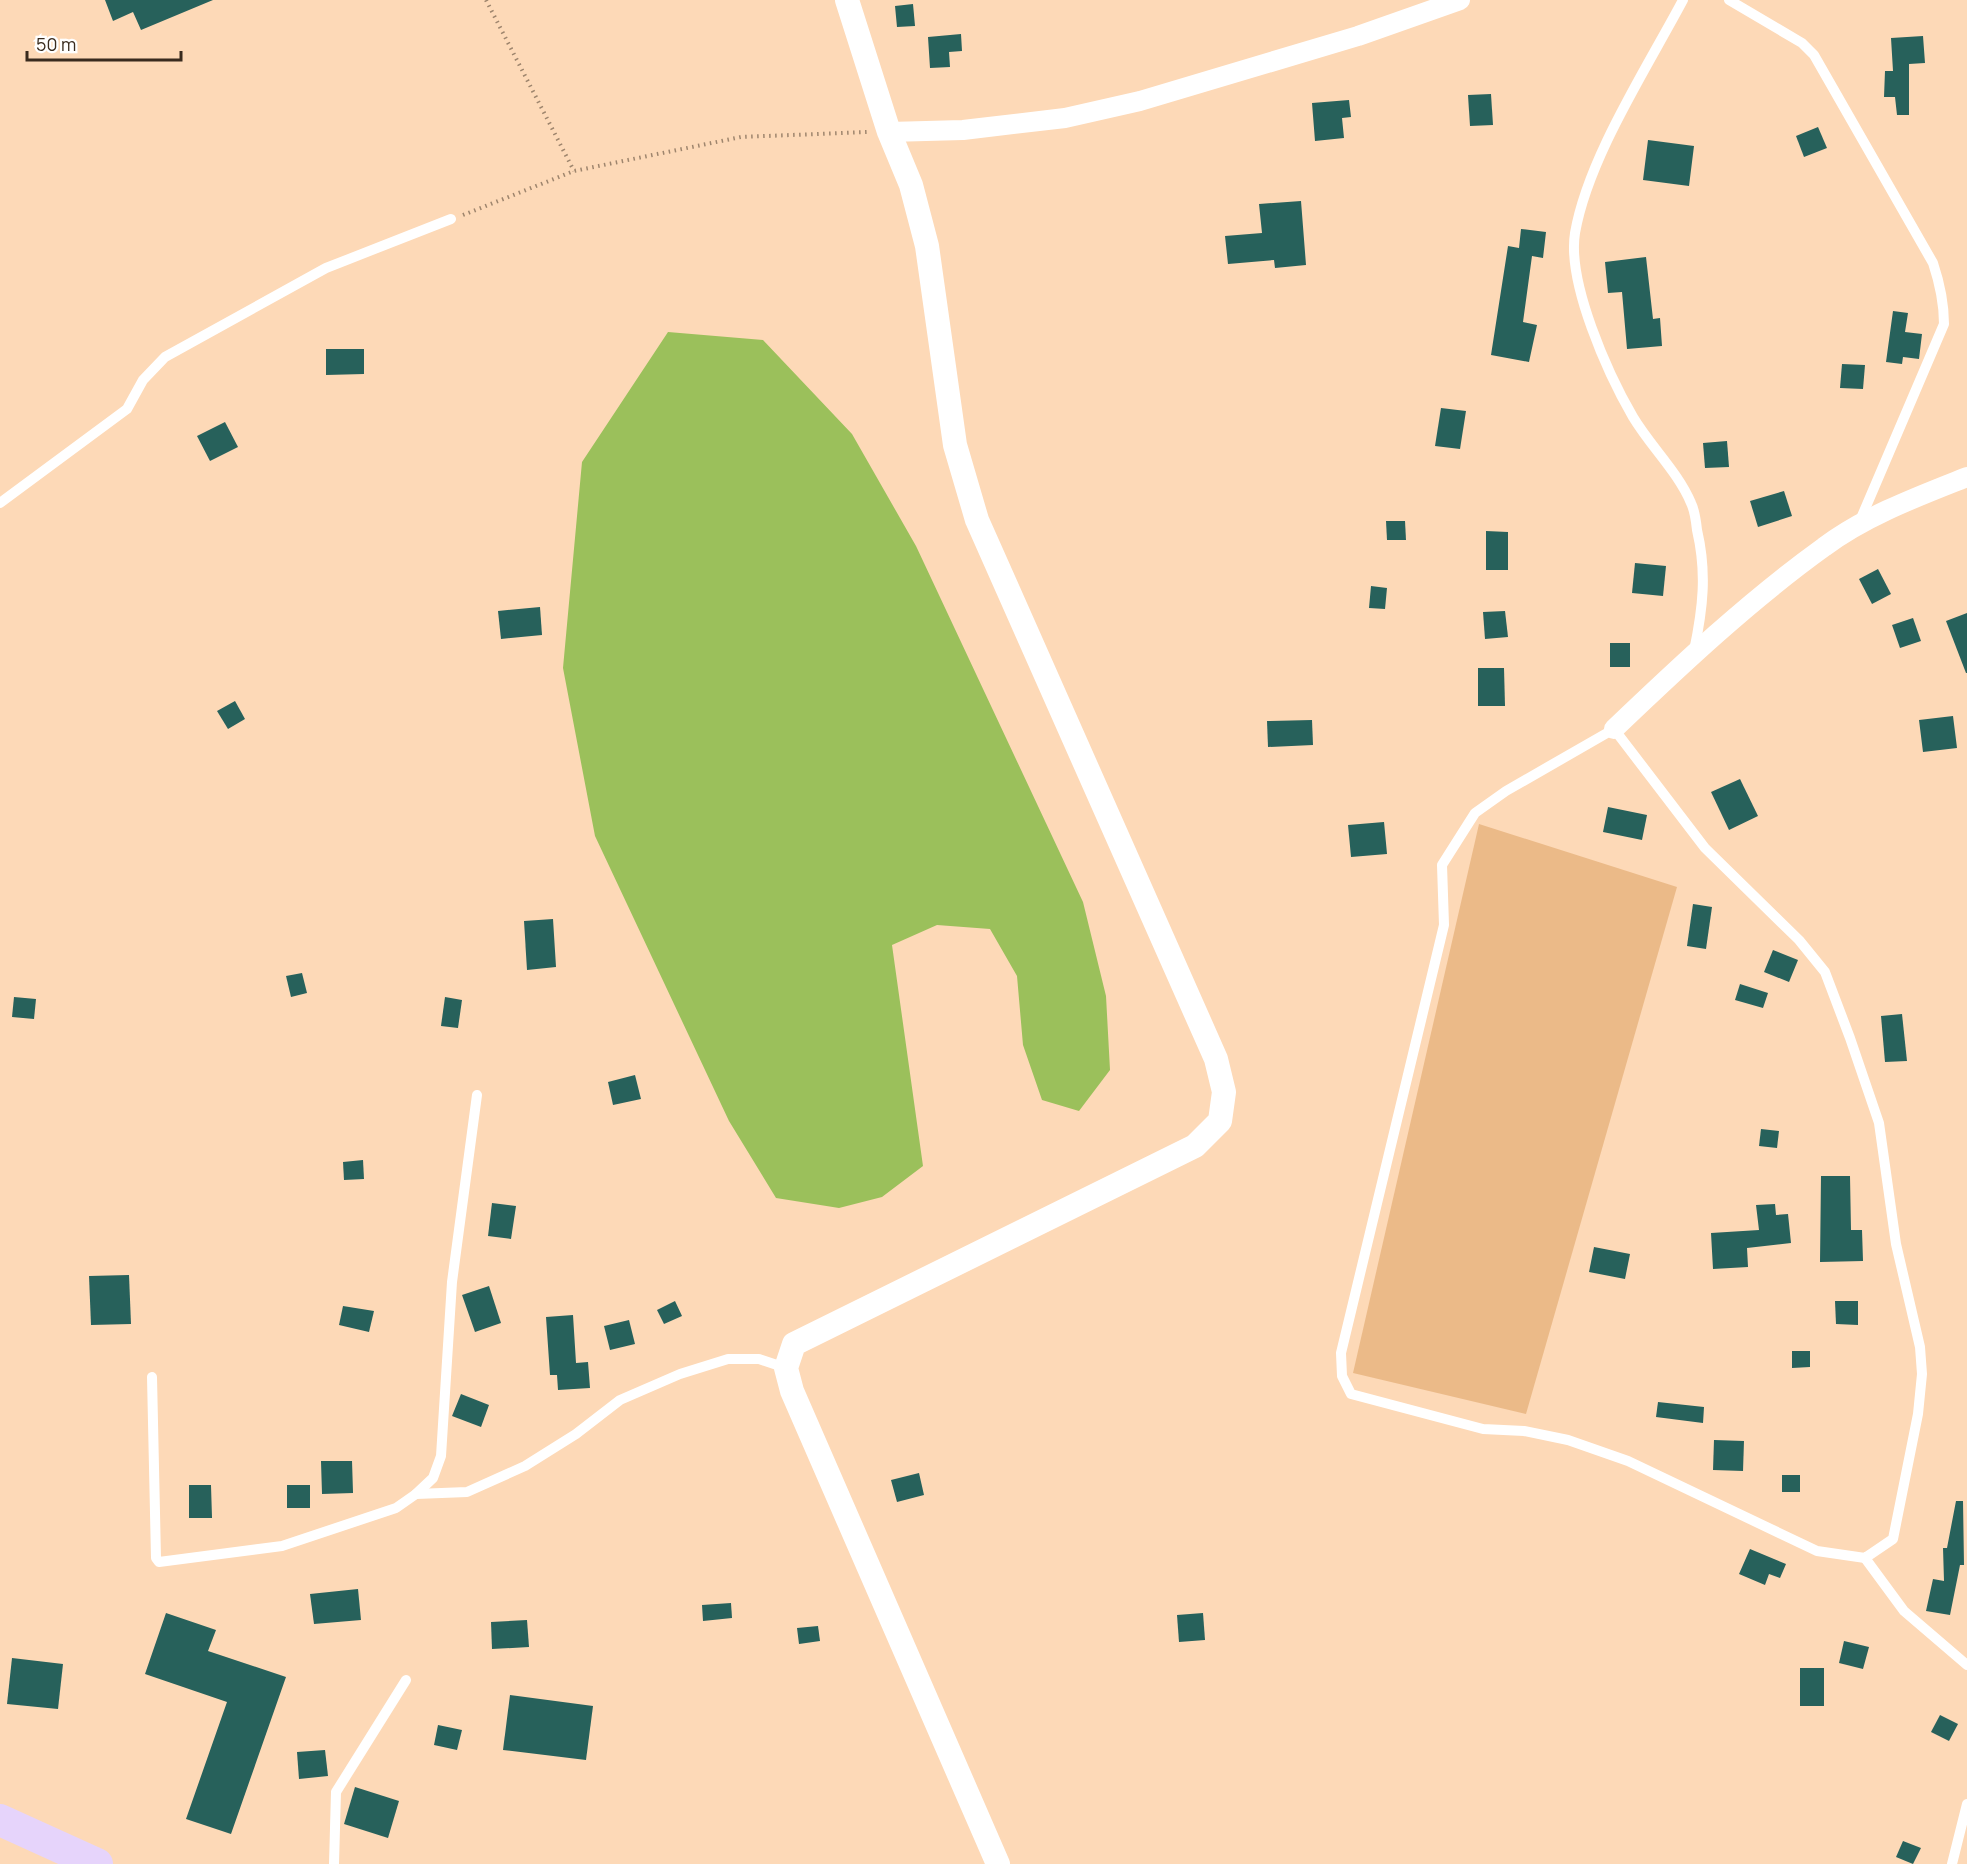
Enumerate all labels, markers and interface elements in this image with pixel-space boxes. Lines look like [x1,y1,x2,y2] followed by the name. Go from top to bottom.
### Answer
[27,24,182,62] scale bar
[36,32,76,56] text: 50 m

